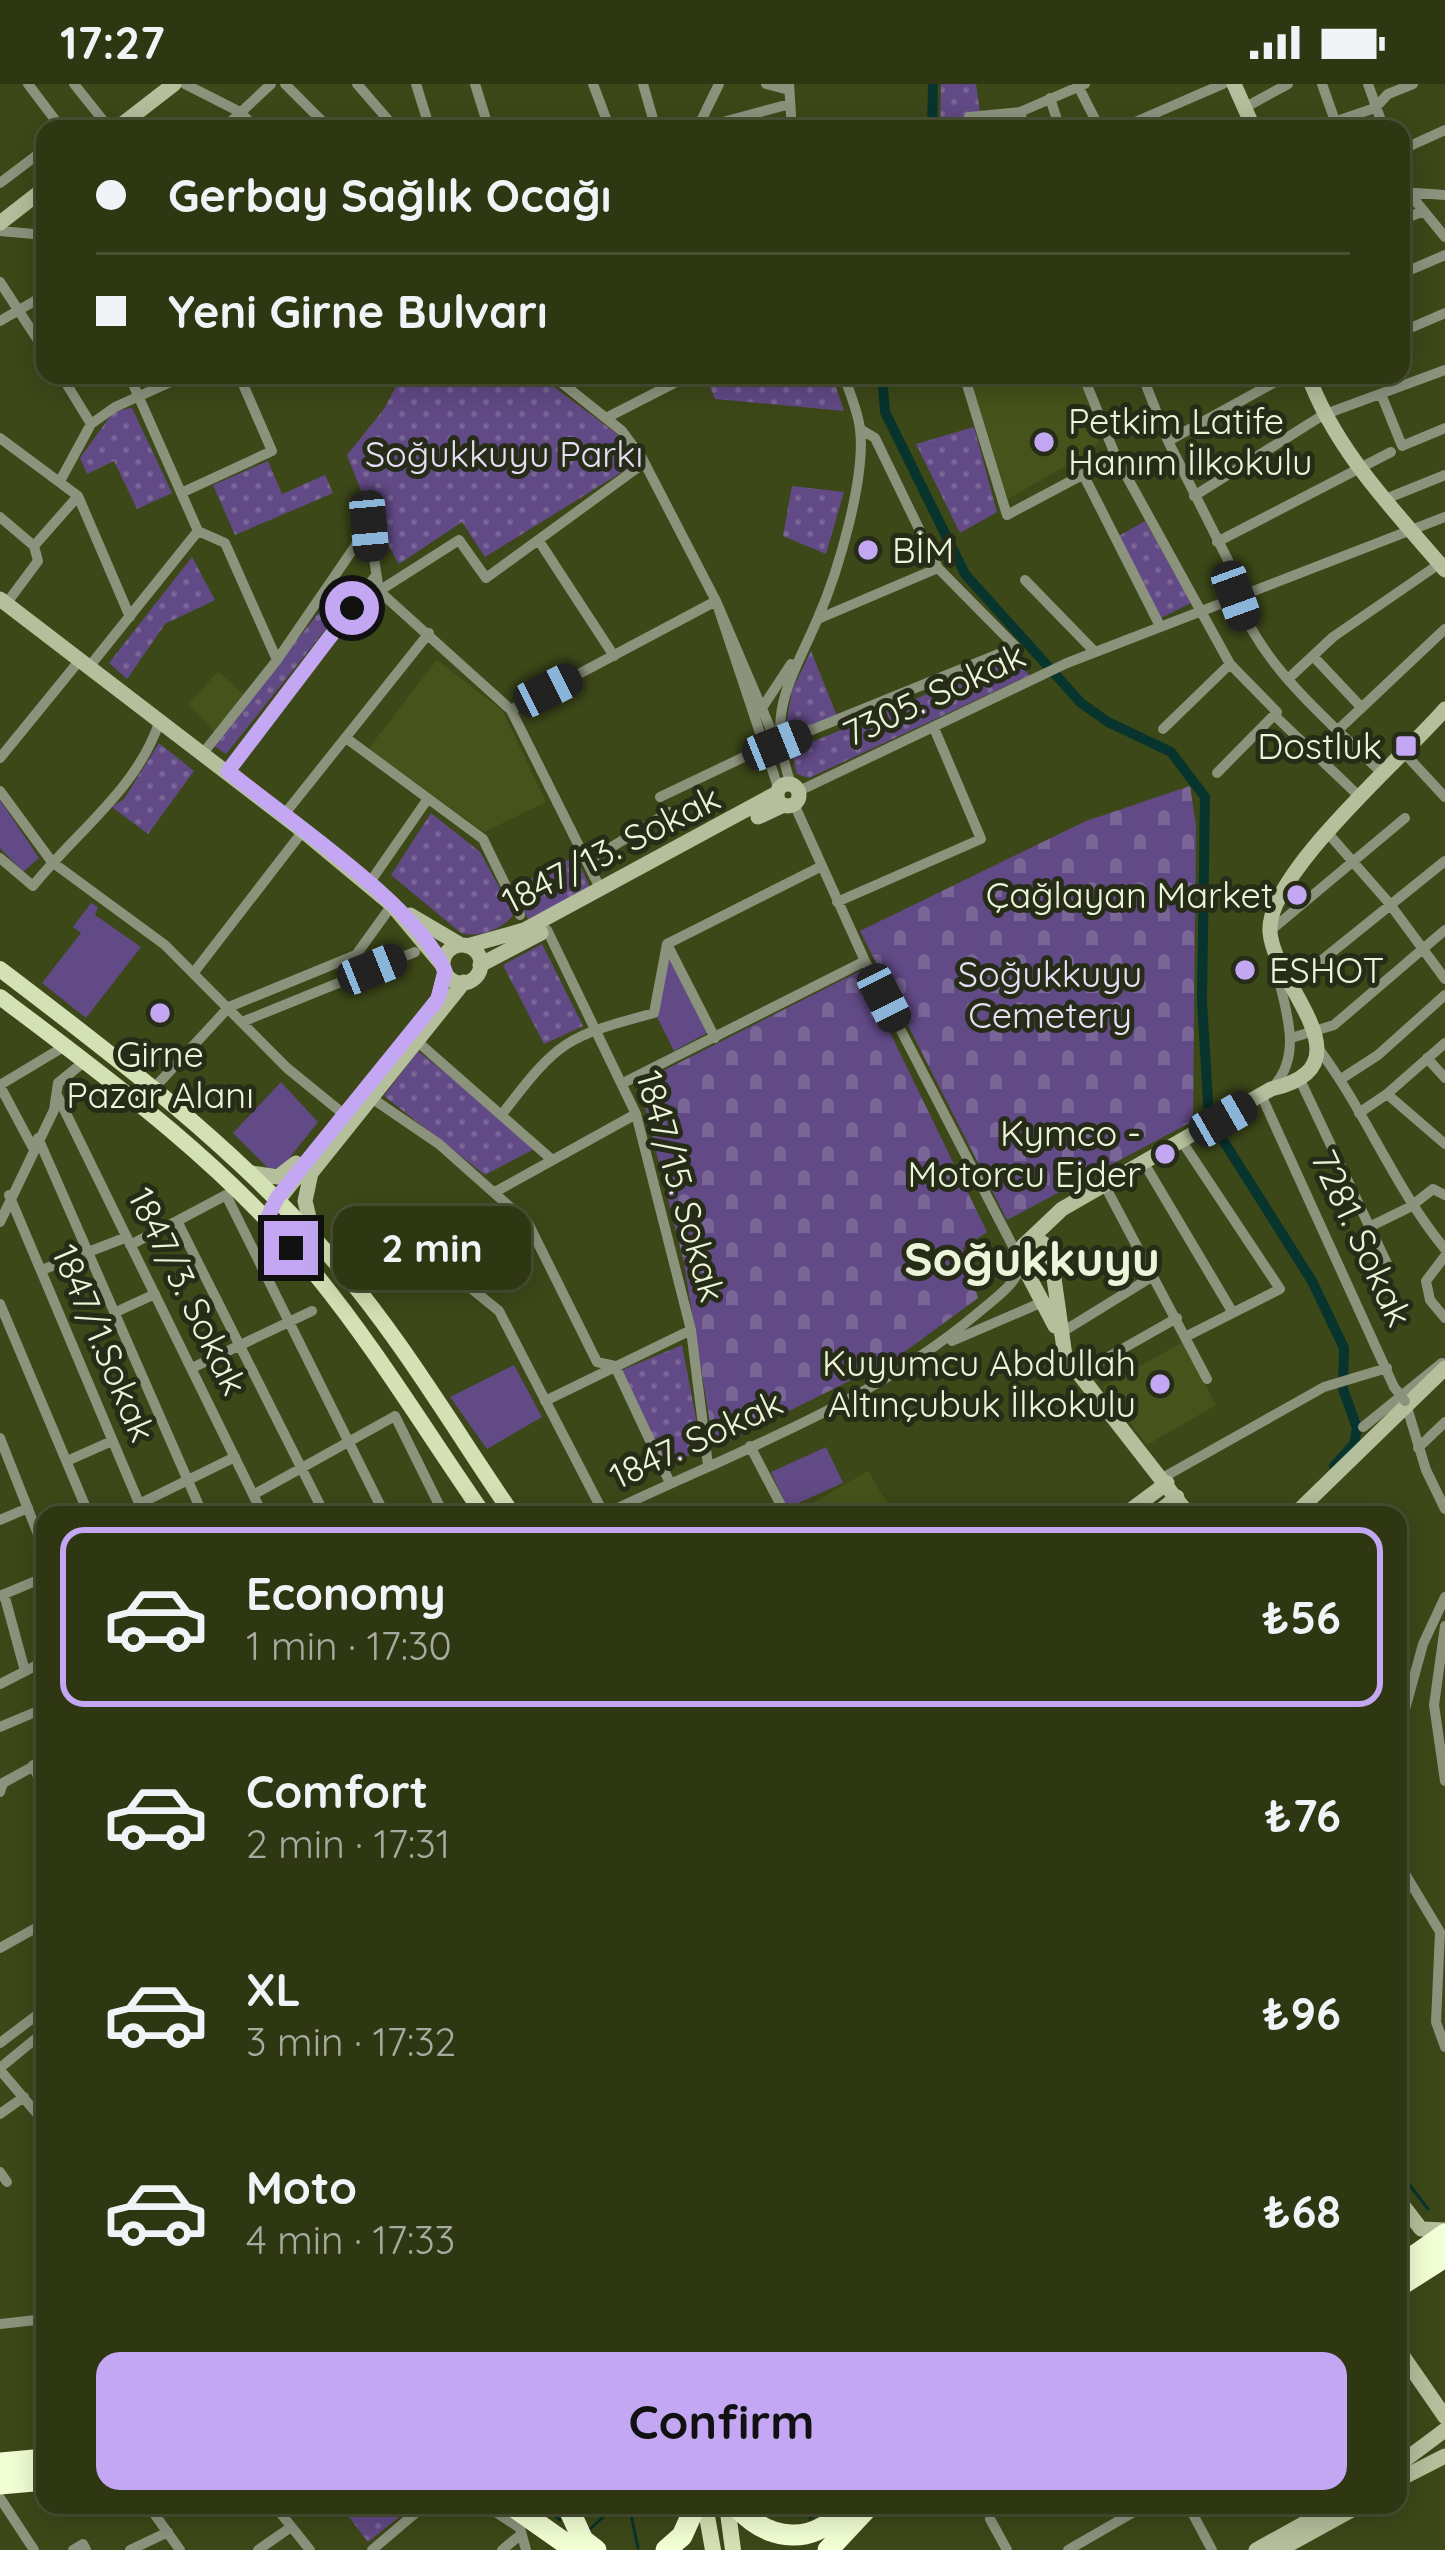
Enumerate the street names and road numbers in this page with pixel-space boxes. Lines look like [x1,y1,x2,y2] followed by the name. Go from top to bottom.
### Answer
[835,632,1032,755] street label: 7305. Sokak
[494,774,727,923] street label: 1847/13. Sokak
[627,1065,736,1307] street label: 1847/15. Sokak
[1302,1142,1423,1333] street label: 7281. Sokak
[119,1180,258,1402] street label: 1847/3. Sokak
[43,1237,166,1448] street label: 1847/1.Sokak
[602,1379,789,1498] street label: 1847. Sokak

